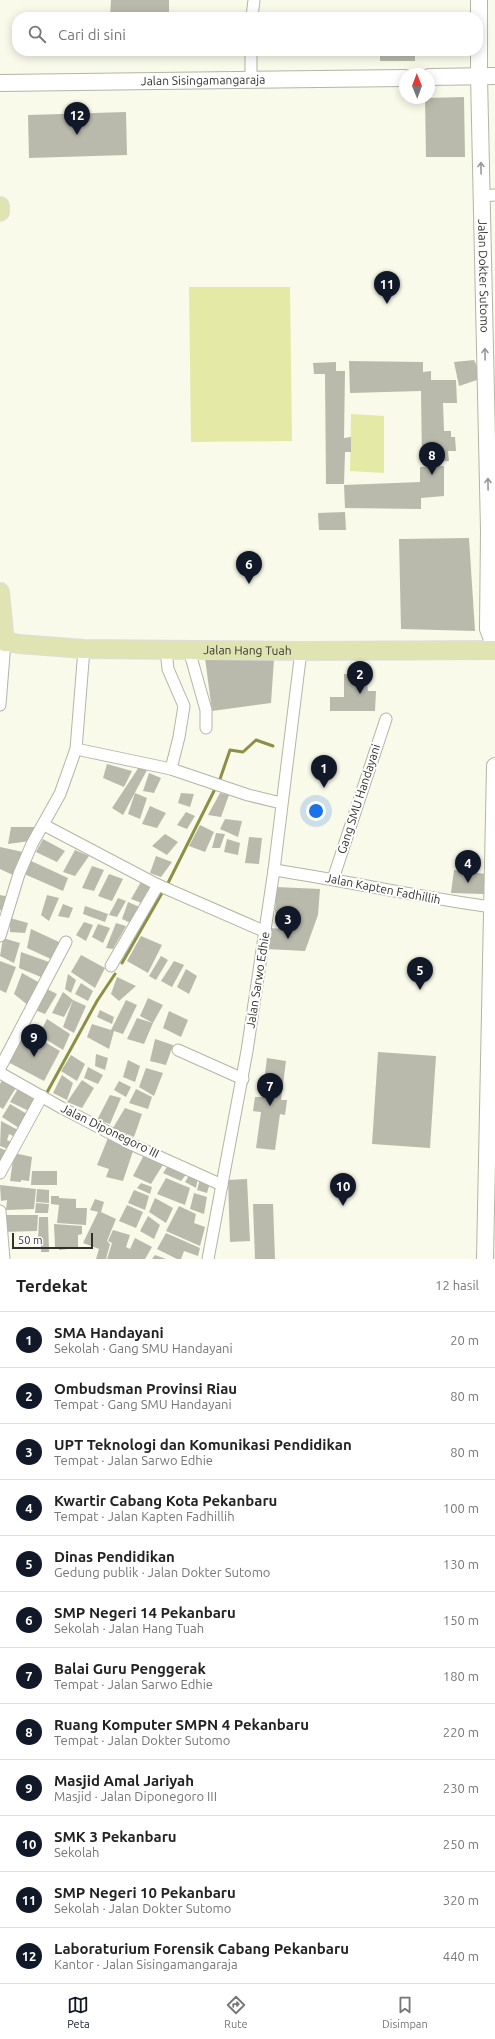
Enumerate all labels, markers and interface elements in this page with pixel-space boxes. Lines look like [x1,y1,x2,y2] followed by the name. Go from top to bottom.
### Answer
[12,12,483,56] search box
[26,23,48,45] icon: search
[58,26,126,43] text: Cari di sini
[399,68,435,104] north arrow
[141,73,265,87] street label: Jalan Sisingamangaraja
[64,102,90,135] pin: 12
[477,162,485,175] one-way arrow
[476,219,492,333] street label: Jalan Dokter Sutomo
[374,271,400,304] pin: 11
[481,348,489,361] one-way arrow
[419,442,445,475] pin: 8
[484,478,492,491] one-way arrow
[236,551,262,584] pin: 6
[203,643,292,657] street label: Jalan Hang Tuah
[347,661,373,694] pin: 2
[335,742,382,855] street label: Gang SMU Handayani
[311,755,337,788] pin: 1
[306,801,326,821] your location
[455,850,481,883] pin: 4
[324,871,442,906] street label: Jalan Kapten Fadhillih
[275,906,301,939] pin: 3
[243,931,272,1029] street label: Jalan Sarwo Edhie
[407,957,433,990] pin: 5
[21,1024,47,1057] pin: 9
[257,1073,283,1106] pin: 7
[59,1101,161,1160] street label: Jalan Diponegoro III
[330,1173,356,1206] pin: 10
[12,1231,93,1250] scale bar
[18,1234,42,1246] text: 50 m
[16,1276,88,1295] text: Terdekat
[435,1278,479,1292] text: 12 hasil
[54,1324,164,1341] text: SMA Handayani
[25,1333,33,1347] text: 1
[450,1333,479,1347] text: 20 m
[54,1341,233,1355] text: Sekolah · Gang SMU Handayani
[54,1380,237,1397] text: Ombudsman Provinsi Riau
[25,1389,33,1403] text: 2
[450,1389,479,1403] text: 80 m
[54,1397,232,1411] text: Tempat · Gang SMU Handayani
[54,1436,352,1453] text: UPT Teknologi dan Komunikasi Pendidikan
[25,1445,33,1459] text: 3
[450,1445,479,1459] text: 80 m
[54,1453,213,1467] text: Tempat · Jalan Sarwo Edhie
[54,1492,277,1509] text: Kwartir Cabang Kota Pekanbaru
[25,1501,33,1515] text: 4
[443,1501,479,1515] text: 100 m
[54,1509,235,1523] text: Tempat · Jalan Kapten Fadhillih
[54,1548,175,1565] text: Dinas Pendidikan
[25,1557,33,1571] text: 5
[443,1557,479,1571] text: 130 m
[54,1565,270,1579] text: Gedung publik · Jalan Dokter Sutomo
[54,1604,236,1621] text: SMP Negeri 14 Pekanbaru
[25,1613,33,1627] text: 6
[443,1613,479,1627] text: 150 m
[54,1621,204,1635] text: Sekolah · Jalan Hang Tuah
[54,1660,206,1677] text: Balai Guru Penggerak
[25,1669,33,1683] text: 7
[443,1669,479,1683] text: 180 m
[54,1677,213,1691] text: Tempat · Jalan Sarwo Edhie
[54,1716,309,1733] text: Ruang Komputer SMPN 4 Pekanbaru
[25,1725,33,1739] text: 8
[443,1725,479,1739] text: 220 m
[54,1733,230,1747] text: Tempat · Jalan Dokter Sutomo
[54,1772,194,1789] text: Masjid Amal Jariyah
[25,1781,33,1795] text: 9
[443,1781,479,1795] text: 230 m
[54,1789,217,1803] text: Masjid · Jalan Diponegoro III
[54,1828,177,1845] text: SMK 3 Pekanbaru
[22,1837,36,1851] text: 10
[443,1837,479,1851] text: 250 m
[54,1845,99,1859] text: Sekolah
[54,1884,236,1901] text: SMP Negeri 10 Pekanbaru
[22,1893,36,1907] text: 11
[443,1893,479,1907] text: 320 m
[54,1901,231,1915] text: Sekolah · Jalan Dokter Sutomo
[54,1940,349,1957] text: Laboraturium Forensik Cabang Pekanbaru
[22,1949,36,1963] text: 12
[443,1949,479,1963] text: 440 m
[54,1957,238,1971] text: Kantor · Jalan Sisingamangaraja
[67,1994,90,2030] tab: Peta
[224,1994,248,2030] tab: Rute
[382,1994,428,2030] tab: Disimpan

